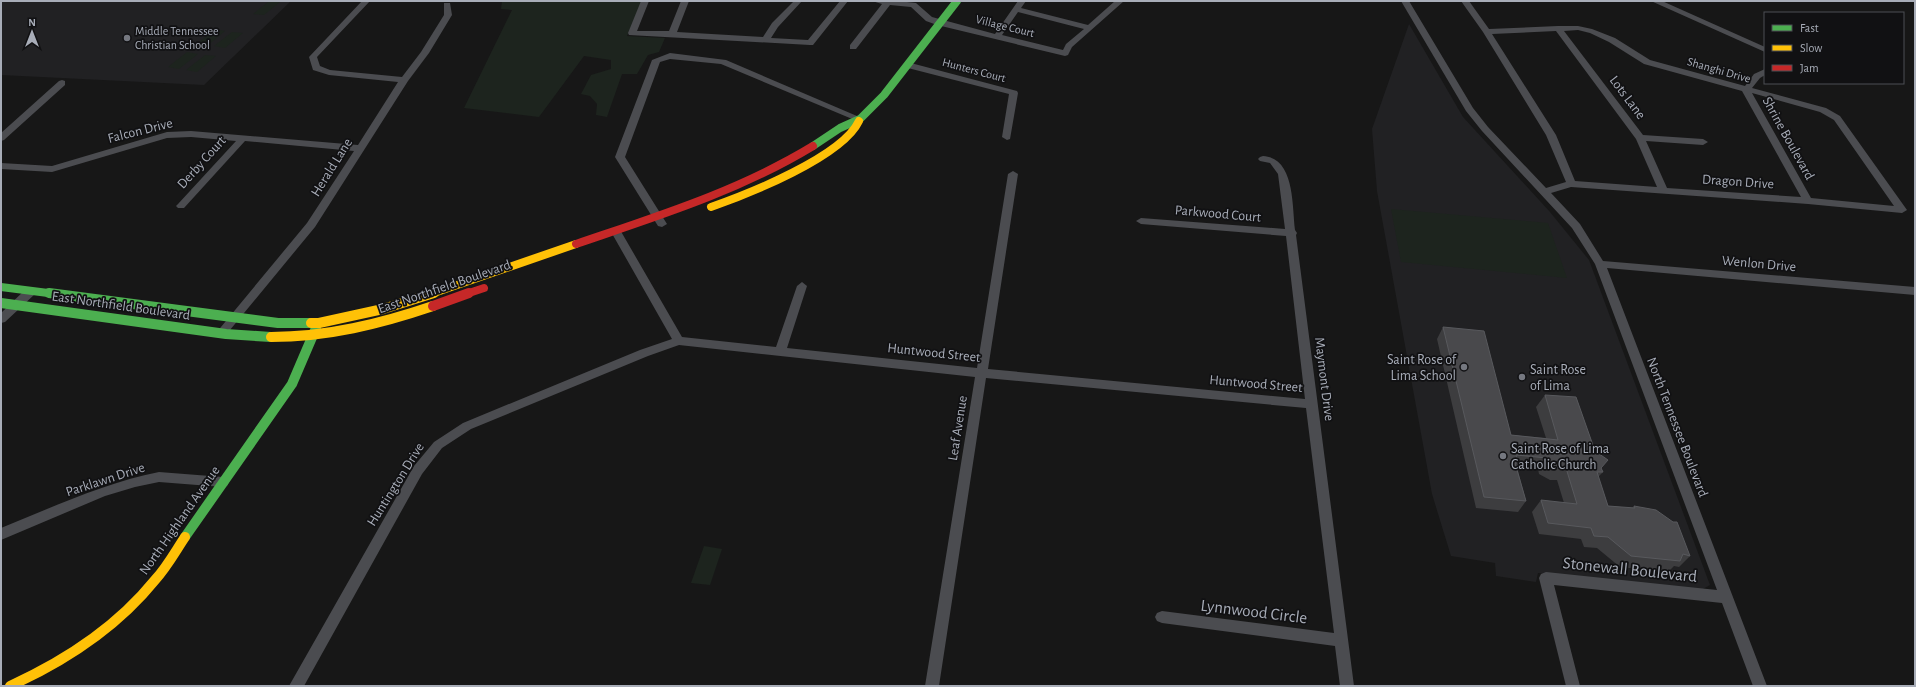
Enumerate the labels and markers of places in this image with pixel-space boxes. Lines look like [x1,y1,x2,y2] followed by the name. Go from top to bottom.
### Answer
[135,25,219,51] place label: Middle Tennessee Christian School
[122,33,132,43] marker: Middle Tennessee Christian School
[1387,353,1457,383] place label: Saint Rose of Lima School
[1459,362,1469,372] marker: Saint Rose of Lima School
[1530,363,1586,393] place label: Saint Rose of Lima
[1517,372,1527,382] marker: Saint Rose of Lima
[1511,442,1610,472] place label: Saint Rose of Lima Catholic Church
[1498,451,1508,461] marker: Saint Rose of Lima Catholic Church

